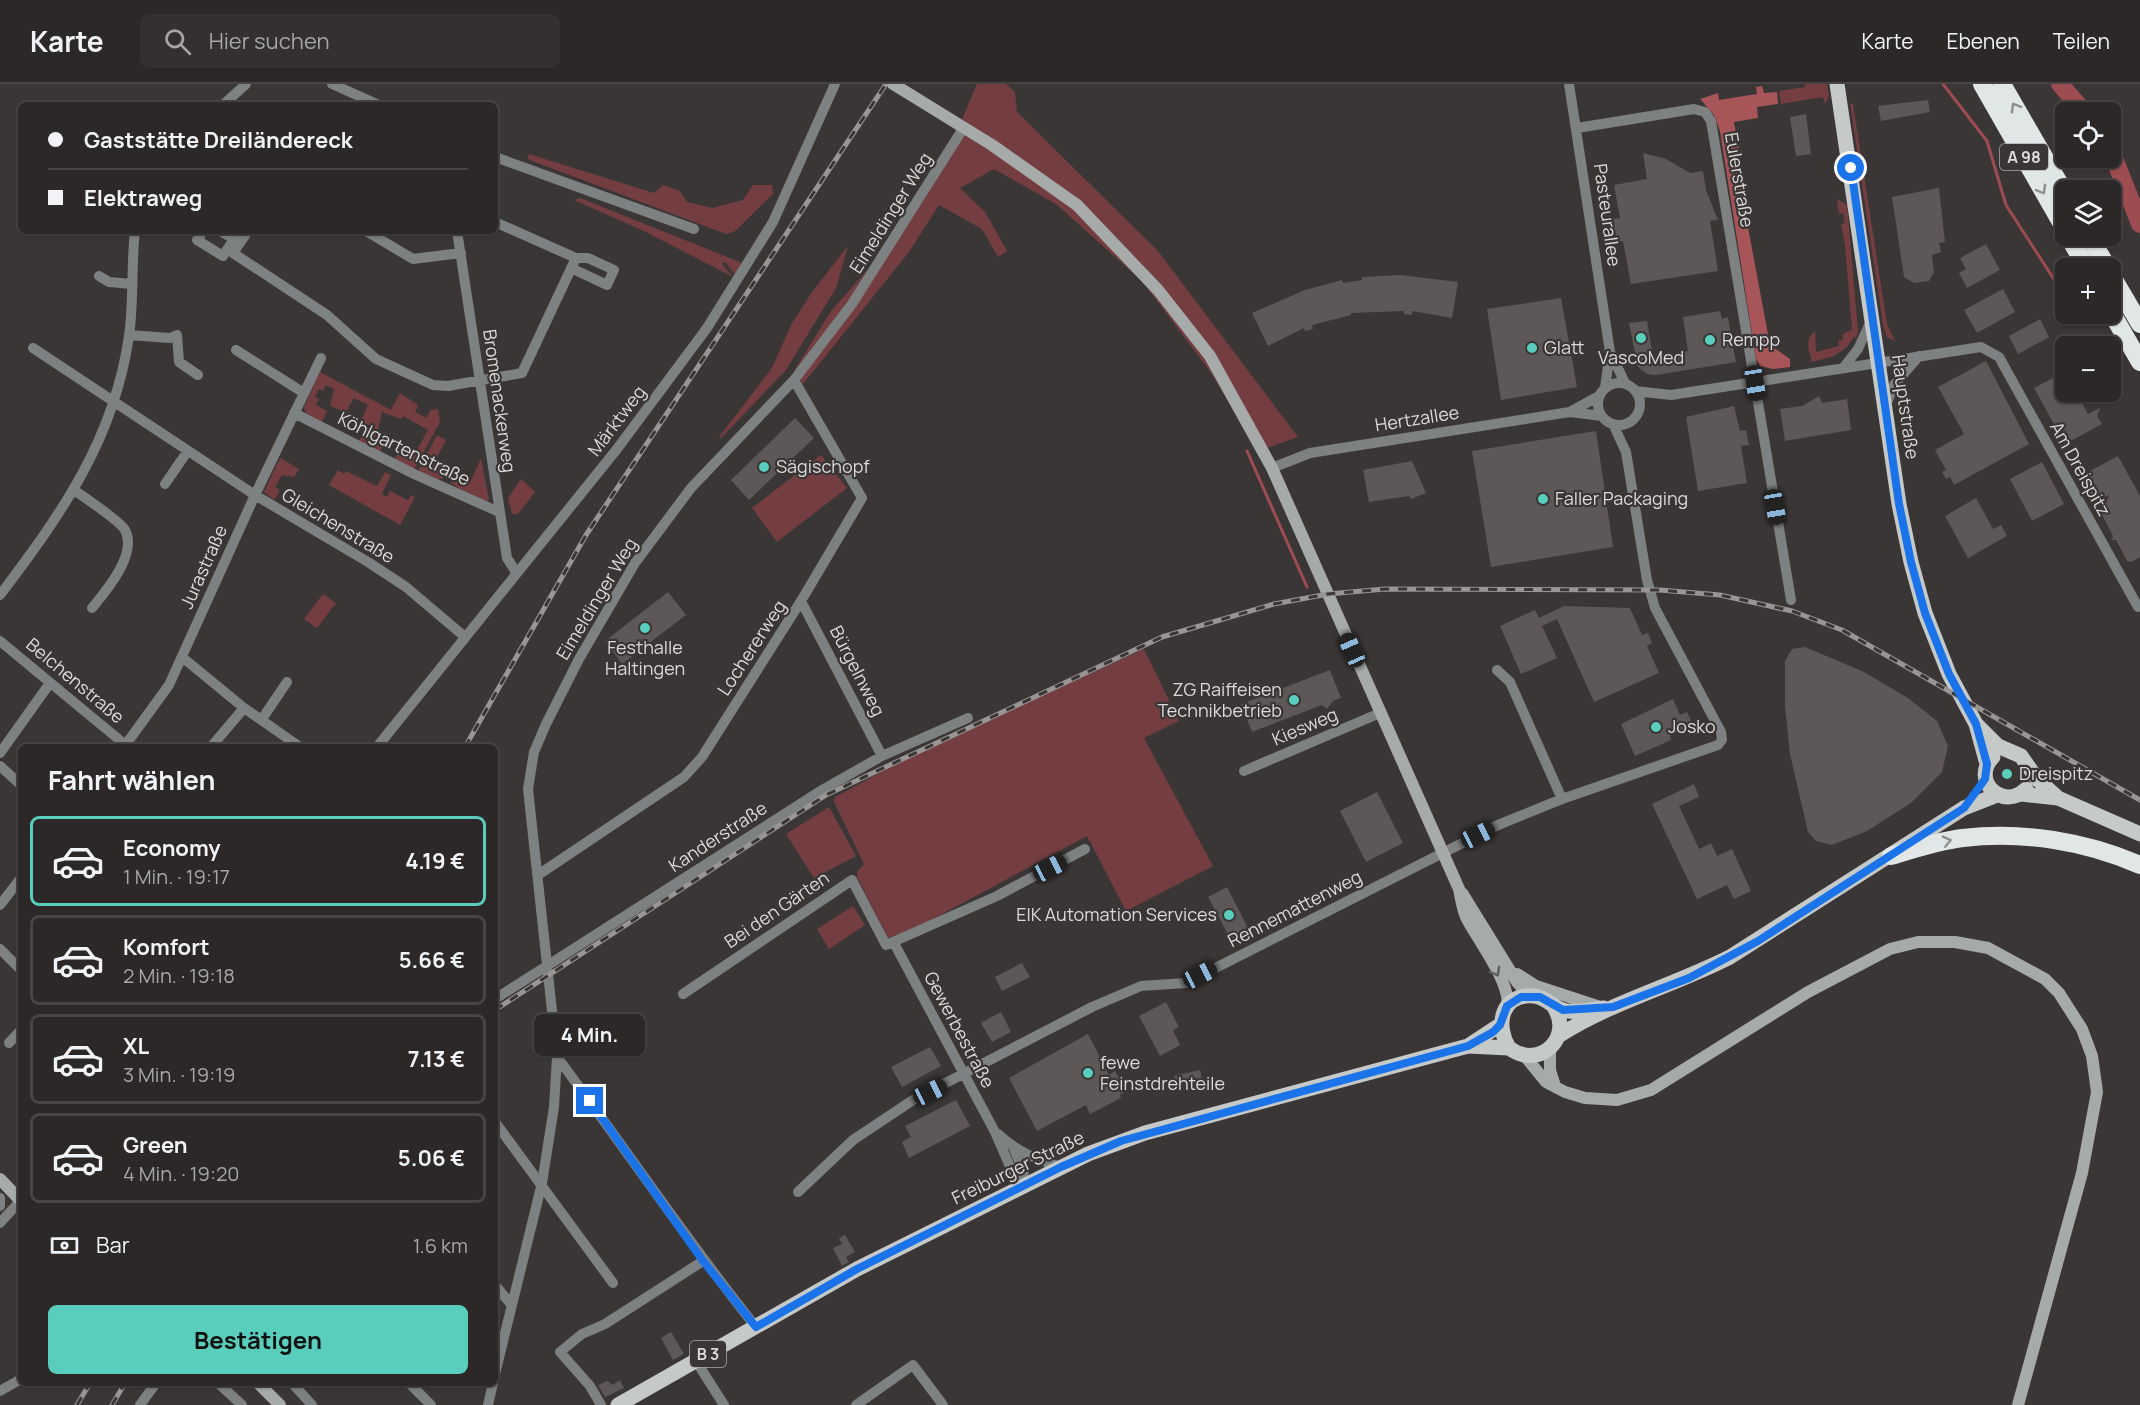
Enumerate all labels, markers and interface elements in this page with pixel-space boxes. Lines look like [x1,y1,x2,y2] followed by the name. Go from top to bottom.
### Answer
[140,14,560,68] search box
[30,22,104,60] text: Karte
[161,25,194,58] icon: search
[209,26,330,56] text: Hier suchen
[1861,27,1913,55] text: Karte
[1946,27,2020,55] text: Ebenen
[2053,27,2110,55] text: Teilen
[2055,102,2121,402] map controls
[2055,102,2121,168] button: locate
[2011,103,2023,114] one-way arrow
[84,125,353,155] text: Gaststätte Dreiländereck
[1720,131,1760,229] street label: Eulerstraße
[2000,144,2048,170] road number: A 98
[843,148,937,277] street label: Eimeldinger Weg
[1837,154,1864,181] route start
[1589,162,1627,268] street label: Pasteurallee
[2055,180,2121,246] button: layers
[84,183,202,213] text: Elektraweg
[2035,183,2046,194] one-way arrow
[2055,258,2121,324] button: +
[1722,327,1780,351] place label: Rempp
[478,328,522,474] street label: Bromenackerweg
[1634,331,1648,345] marker: VascoMed
[1703,333,1717,347] marker: Rempp
[1544,335,1584,359] place label: Glatt
[2055,336,2121,402] button: −
[1525,341,1539,355] marker: Glatt
[1598,345,1684,369] place label: VascoMed
[1887,353,1925,461] street label: Hauptstraße
[1743,364,1767,402] car
[582,380,651,461] street label: Märktweg
[1373,400,1461,437] street label: Hertzallee
[334,406,475,491] street label: Köhlgartenstraße
[2045,417,2117,520] street label: Am Dreispitz
[776,454,870,478] place label: Sägischopf
[757,460,771,474] marker: Sägischopf
[278,482,399,568] street label: Gleichenstraße
[1555,486,1688,510] place label: Faller Packaging
[1763,488,1787,526] car
[1536,492,1550,506] marker: Faller Packaging
[174,521,232,612] street label: Jurastraße
[550,533,642,664] street label: Eimeldinger Weg
[711,595,791,700] street label: Lochererweg
[638,621,652,635] marker: Festhalle Haltingen
[825,621,891,720] street label: Bürgelnweg
[1336,630,1368,670] car
[21,632,130,728] street label: Belchenstraße
[605,635,685,680] place label: Festhalle Haltingen
[1157,677,1282,722] place label: ZG Raiffeisen Technikbetrieb
[1287,693,1301,707] marker: ZG Raiffeisen Technikbetrieb
[1268,702,1341,751] street label: Kiesweg
[1668,714,1716,738] place label: Josko
[1649,720,1663,734] marker: Josko
[48,761,216,798] text: Fahrt wählen
[2019,761,2093,785] place label: Dreispitz
[2000,767,2014,781] marker: Dreispitz
[664,795,771,877] street label: Kanderstraße
[1458,819,1498,851] car
[123,833,221,863] text: Economy
[51,834,105,888] icon: car
[1942,835,1952,848] one-way arrow
[405,846,465,876] text: 4.19 €
[1030,852,1070,884] car
[123,863,230,890] text: 1 Min. · 19:17
[1223,864,1366,952] street label: Rennemattenweg
[719,865,834,953] street label: Bei den Gärten
[1016,902,1217,926] place label: EIK Automation Services
[1222,908,1236,922] marker: EIK Automation Services
[123,932,210,962] text: Komfort
[51,933,105,987] icon: car
[399,945,465,975] text: 5.66 €
[1180,959,1220,991] car
[123,962,235,989] text: 2 Min. · 19:18
[1489,966,1501,976] one-way arrow
[919,967,1001,1092] street label: Gewerbestraße
[534,1014,646,1056] callout: 4 Min.
[561,1021,618,1048] text: 4 Min.
[123,1031,149,1061] text: XL
[51,1032,105,1086] icon: car
[408,1044,465,1074] text: 7.13 €
[1100,1050,1225,1095] place label: fewe Feinstdrehteile
[123,1061,235,1088] text: 3 Min. · 19:19
[1081,1066,1095,1080] marker: fewe Feinstdrehteile
[910,1076,950,1108] car
[576,1087,603,1114] route end
[947,1125,1088,1210] street label: Freiburger Straße
[123,1130,188,1160] text: Green
[51,1131,105,1185] icon: car
[398,1143,465,1173] text: 5.06 €
[123,1160,240,1187] text: 4 Min. · 19:20
[48,1229,81,1262] icon: cash
[96,1230,130,1260] text: Bar
[413,1232,468,1259] text: 1.6 km
[48,1305,468,1374] button: Bestätigen
[690,1341,726,1367] road number: B 3

